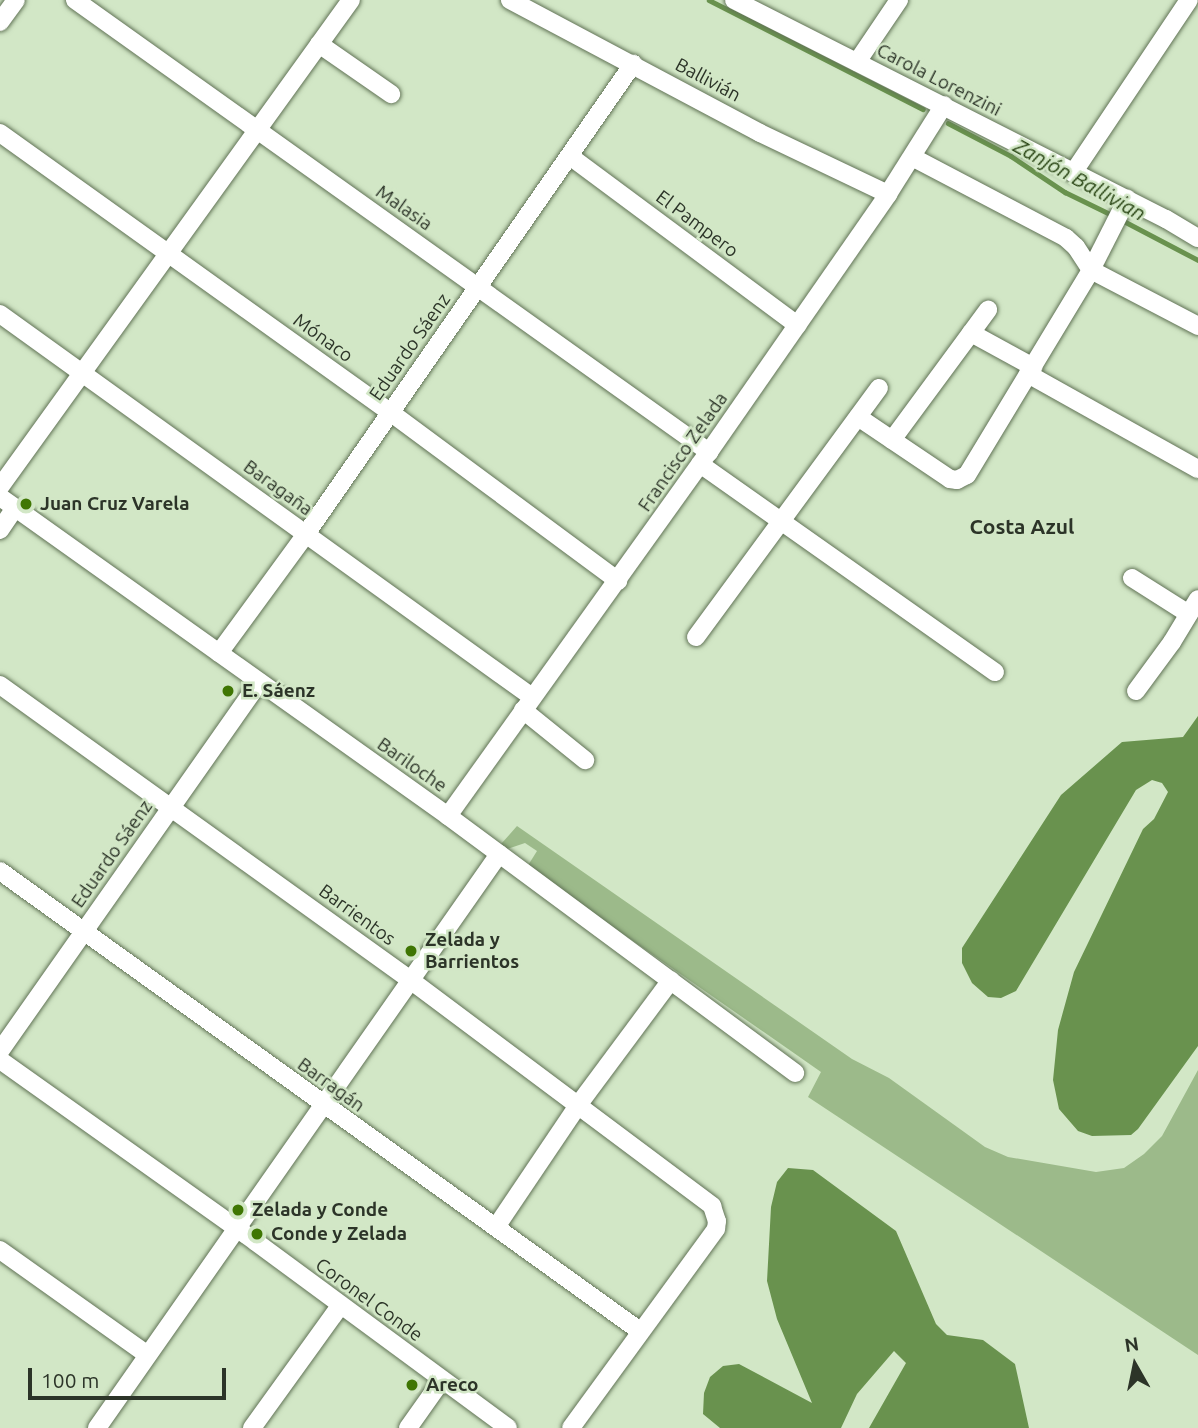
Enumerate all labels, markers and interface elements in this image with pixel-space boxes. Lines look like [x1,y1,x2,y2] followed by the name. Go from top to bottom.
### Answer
[873,39,1005,121] street label: Carola Lorenzini
[671,53,745,107] street label: Ballivián
[1010,132,1150,226] water label: Zanjón Ballivian
[371,180,437,236] street label: Malasia
[651,186,743,262] street label: El Pampero
[365,289,455,405] street label: Eduardo Sáenz
[289,309,357,367] street label: Mónaco
[633,388,733,516] street label: Francisco Zelada
[239,455,317,521] street label: Baragaña
[40,493,190,515] place label: Juan Cruz Varela
[18,496,34,512] marker: Juan Cruz Varela
[970,513,1074,539] district label: Costa Azul
[242,680,315,702] place label: E. Sáenz
[220,683,236,699] marker: E. Sáenz
[373,733,451,797] street label: Bariloche
[67,796,157,912] street label: Eduardo Sáenz
[314,880,400,950] street label: Barrientos
[425,929,519,973] place label: Zelada y Barrientos
[403,943,419,959] marker: Zelada y Barrientos
[293,1053,369,1117] street label: Barragán
[252,1199,388,1221] place label: Zelada y Conde
[230,1202,246,1218] marker: Zelada y Conde
[271,1223,407,1245] place label: Conde y Zelada
[249,1226,265,1242] marker: Conde y Zelada
[311,1253,427,1347] street label: Coronel Conde
[1100,1330,1170,1400] north arrow
[1123,1332,1140,1356] text: N
[32,1354,229,1398] scale bar
[41,1368,99,1392] text: 100 m
[426,1374,478,1396] place label: Areco
[404,1377,420,1393] marker: Areco

